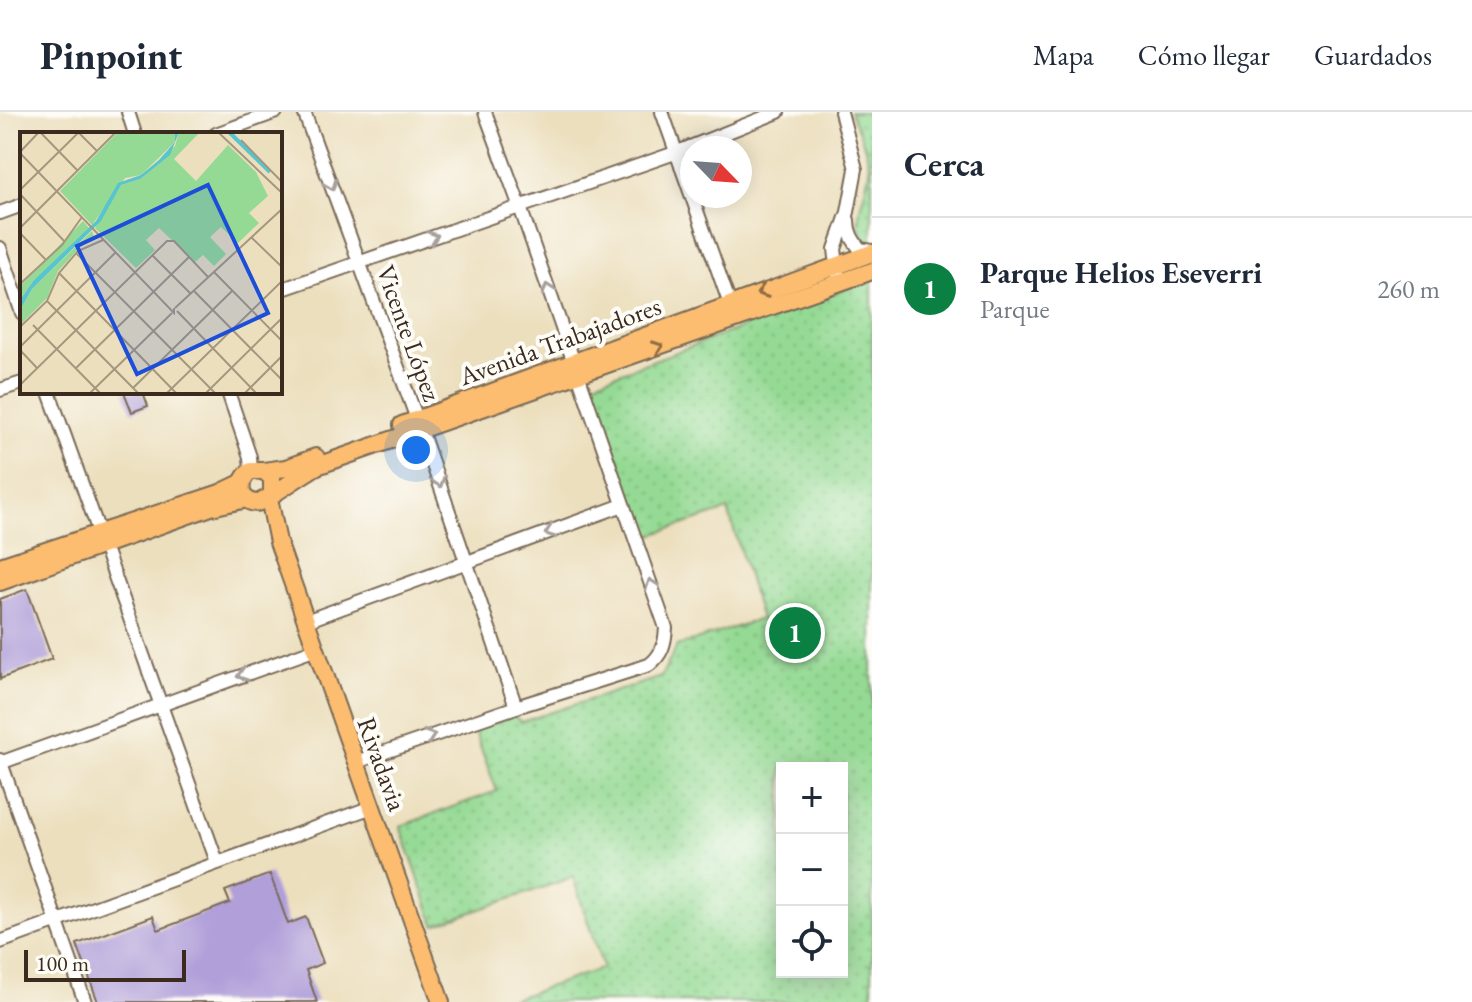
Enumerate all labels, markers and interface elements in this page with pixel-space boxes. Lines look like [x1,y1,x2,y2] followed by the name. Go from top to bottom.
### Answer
[40,31,182,80] text: Pinpoint
[1033,37,1094,73] text: Mapa
[1138,37,1270,73] text: Cómo llegar
[1314,37,1432,73] text: Guardados
[20,132,282,394] inset map
[680,136,752,208] north arrow
[904,142,984,186] text: Cerca
[322,177,338,191] one-way arrow
[425,231,439,247] one-way arrow
[980,253,1262,292] text: Parque Helios Eseverri
[369,260,449,406] street label: Vicente López
[923,272,937,306] text: 1
[1377,272,1440,306] text: 260 m
[756,282,770,299] one-way arrow
[541,283,557,297] one-way arrow
[454,289,666,394] street label: Avenida Trabajadores
[980,292,1050,326] text: Parque
[650,340,664,356] one-way arrow
[396,430,436,470] your location
[429,475,445,489] one-way arrow
[543,522,557,539] one-way arrow
[644,578,660,592] one-way arrow
[769,603,821,663] pin: 1
[236,665,250,681] one-way arrow
[349,712,415,816] street label: Rivadavia
[422,730,436,746] one-way arrow
[776,762,848,978] map controls
[776,762,848,834] button: +
[776,834,848,906] button: −
[776,906,848,978] button: locate
[24,946,186,982] scale bar
[36,949,89,978] text: 100 m

